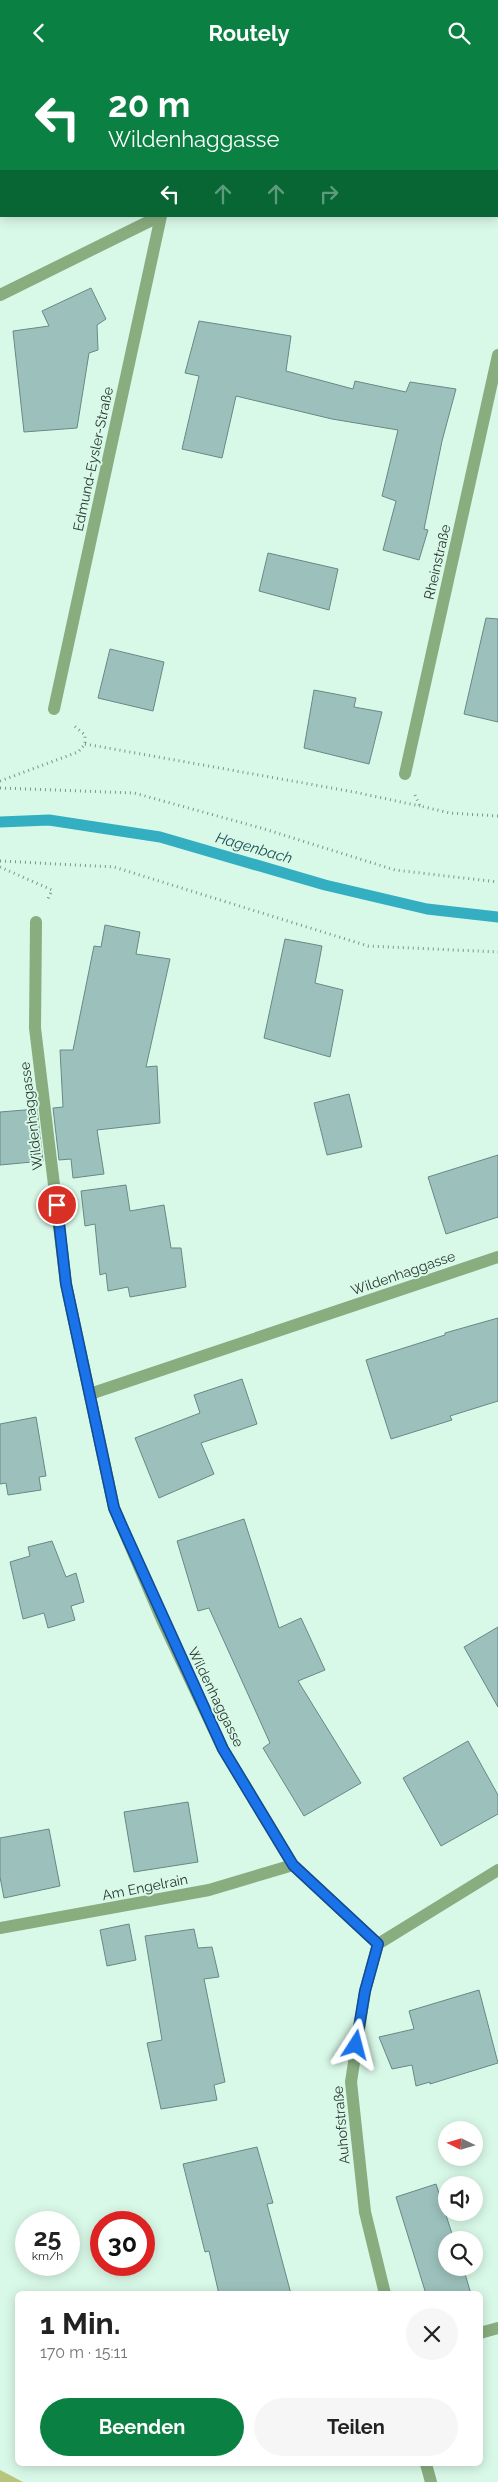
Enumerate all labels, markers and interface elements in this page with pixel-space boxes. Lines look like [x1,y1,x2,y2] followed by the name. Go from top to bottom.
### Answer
[25,19,53,47] icon: back
[445,19,473,47] icon: search
[208,20,290,46] text: Routely
[108,84,190,125] text: 20 m
[25,85,90,150] icon: left
[108,126,279,152] text: Wildenhaggasse
[156,180,184,208] icon: left
[209,180,237,208] icon: ahead
[262,180,290,208] icon: ahead
[315,180,343,208] icon: right
[70,385,116,533] street label: Edmund-Eysler-Straße
[421,523,453,601] street label: Rheinstraße
[214,828,294,868] water label: Hagenbach
[16,1061,46,1171] street label: Wildenhaggasse
[36,1184,78,1226] pin
[43,1191,71,1219] icon: arrive
[349,1248,457,1298] street label: Wildenhaggasse
[185,1644,247,1750] street label: Wildenhaggasse
[101,1871,189,1903] street label: Am Engelrain
[329,2018,381,2070] position arrow
[330,2085,352,2165] street label: Auhofstraße
[438,2121,482,2166] north arrow
[438,2121,483,2276] map controls
[438,2176,483,2221] button: sound
[90,2211,155,2276] speed limit sign: 30
[34,2222,61,2252] text: 25
[438,2231,483,2276] button: search
[32,2249,63,2263] text: km/h
[40,2306,121,2341] text: 1 Min.
[406,2308,458,2360] button: close
[40,2343,127,2362] text: 170 m · 15:11
[40,2398,244,2456] button: Beenden
[254,2398,458,2456] button: Teilen

